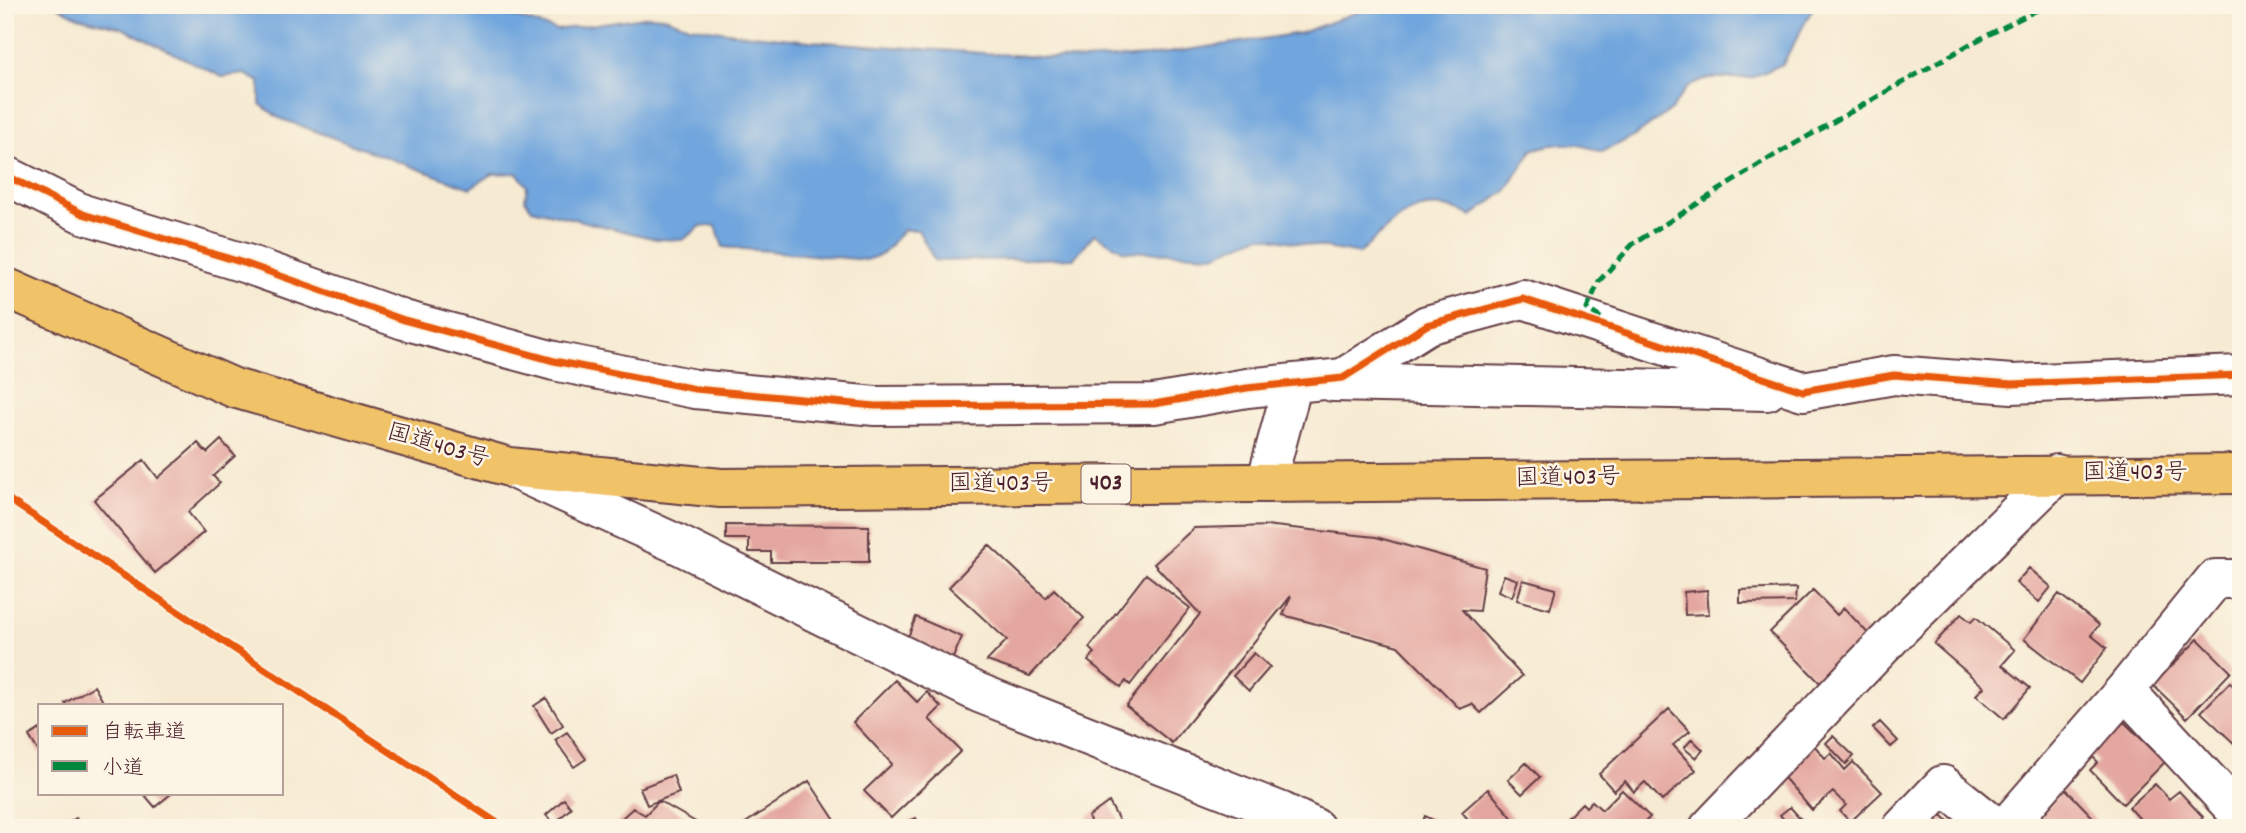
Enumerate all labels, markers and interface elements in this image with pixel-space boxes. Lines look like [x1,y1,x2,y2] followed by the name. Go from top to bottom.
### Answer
[383,416,493,478] street label: 国道403号
[2082,457,2188,491] street label: 国道403号
[1515,461,1621,497] street label: 国道403号
[1082,464,1130,504] road number: 403
[948,468,1054,502] street label: 国道403号
[38,704,284,794] legend
[102,719,186,749] text: 自転車道
[102,755,144,785] text: 小道

